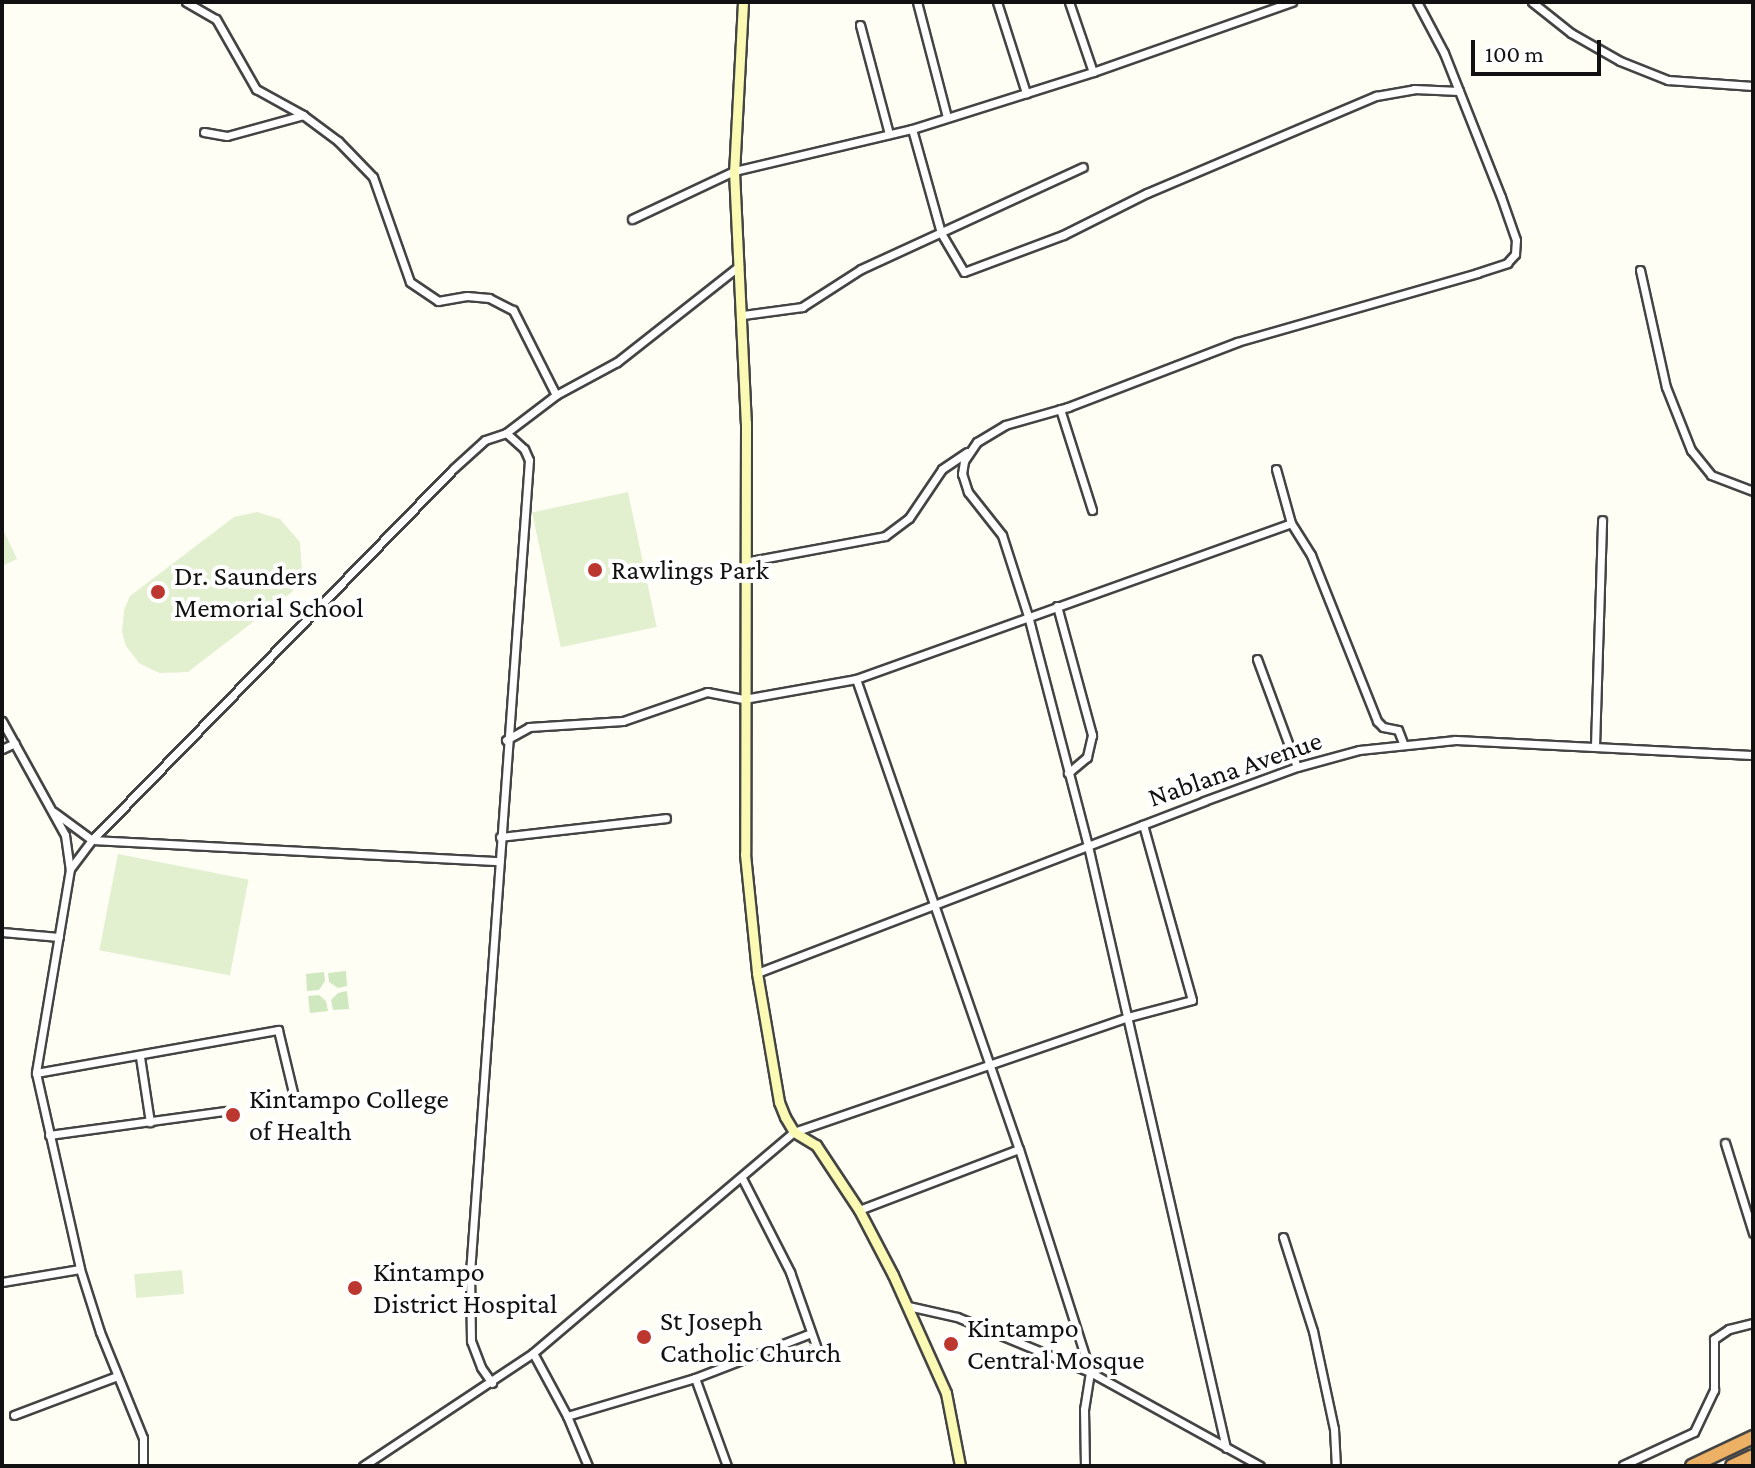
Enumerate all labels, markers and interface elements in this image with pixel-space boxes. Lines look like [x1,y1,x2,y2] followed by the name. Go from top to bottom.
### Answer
[1475,24,1605,74] scale bar
[1485,40,1544,67] text: 100 m
[611,553,769,587] place label: Rawlings Park
[174,559,364,625] place label: Dr. Saunders Memorial School
[586,561,604,579] marker: Rawlings Park
[149,583,167,601] marker: Dr. Saunders Memorial School
[1144,724,1326,814] street label: Nablana Avenue
[249,1082,449,1148] place label: Kintampo College of Health
[224,1106,242,1124] marker: Kintampo College of Health
[373,1255,557,1321] place label: Kintampo District Hospital
[344,1277,366,1299] marker: Kintampo District Hospital
[660,1304,841,1370] place label: St Joseph Catholic Church
[967,1311,1145,1377] place label: Kintampo Central Mosque
[635,1328,653,1346] marker: St Joseph Catholic Church
[942,1335,960,1353] marker: Kintampo Central Mosque

